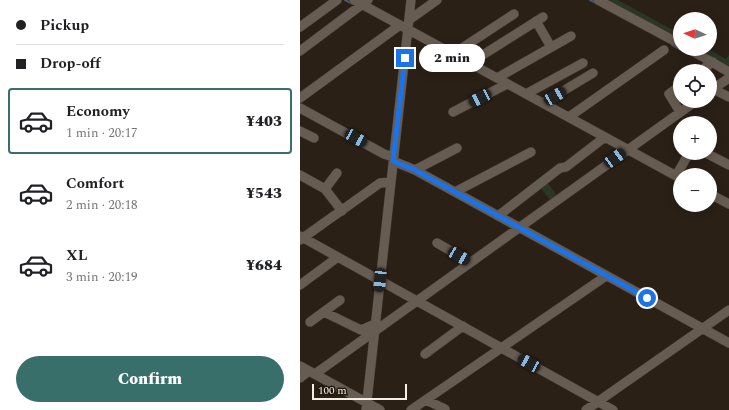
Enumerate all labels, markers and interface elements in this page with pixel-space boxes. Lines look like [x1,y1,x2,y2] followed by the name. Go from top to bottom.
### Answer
[673,12,717,56] north arrow
[673,12,717,212] map controls
[40,14,89,37] text: Pickup
[419,44,485,72] callout: 2 min
[434,48,470,68] text: 2 min
[396,49,414,67] route end
[40,52,101,75] text: Drop-off
[673,64,717,108] button: locate
[542,85,568,107] car
[467,87,493,109] car
[66,100,130,123] text: Economy
[18,103,54,139] icon: car
[246,110,282,133] text: ¥403
[673,116,717,160] button: +
[66,123,138,143] text: 1 min · 20:17
[343,127,369,149] car
[602,146,628,170] car
[673,168,717,212] button: −
[66,172,124,195] text: Comfort
[18,175,54,211] icon: car
[246,182,282,205] text: ¥543
[66,195,138,215] text: 2 min · 20:18
[66,244,87,267] text: XL
[446,245,472,267] car
[18,247,54,283] icon: car
[246,254,282,277] text: ¥684
[66,267,138,287] text: 3 min · 20:19
[373,267,387,293] car
[638,289,656,307] route start
[516,352,542,374] car
[16,356,284,402] button: Confirm
[312,382,407,401] scale bar
[318,382,347,399] text: 100 m

